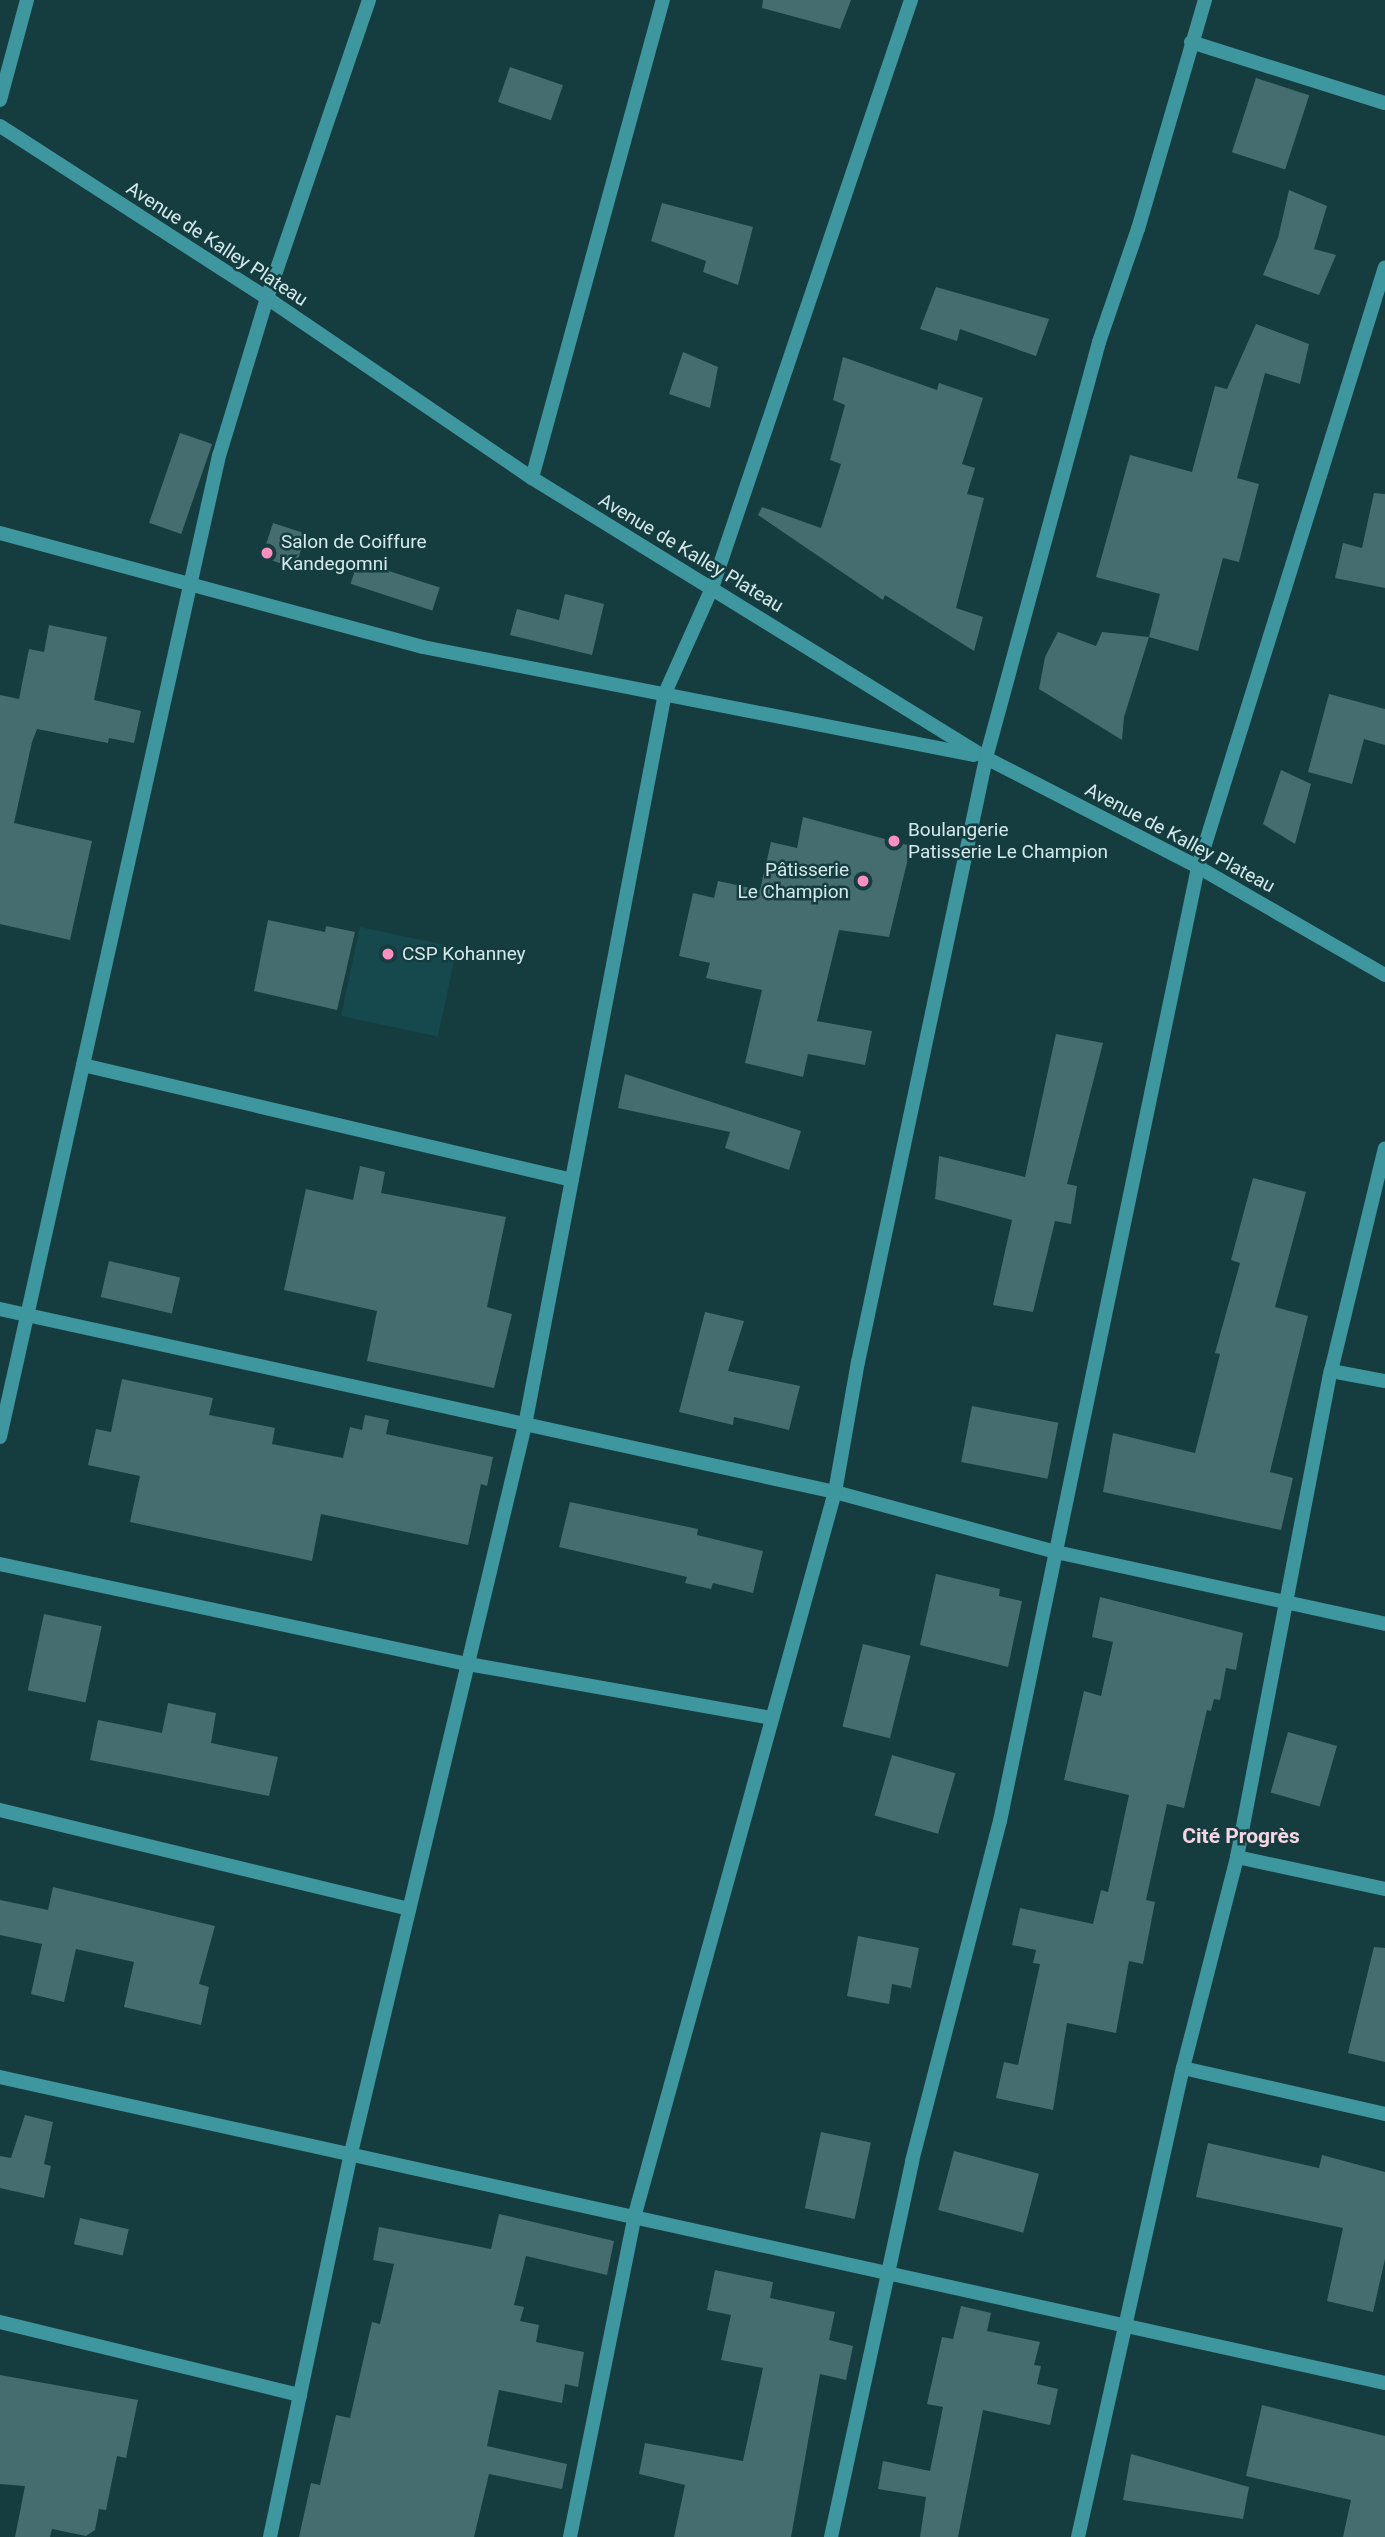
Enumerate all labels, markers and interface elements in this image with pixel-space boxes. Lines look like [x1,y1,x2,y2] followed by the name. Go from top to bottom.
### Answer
[122,177,312,311] street label: Avenue de Kalley Plateau
[594,489,788,617] street label: Avenue de Kalley Plateau
[281,531,427,575] place label: Salon de Coiffure Kandegomni
[259,545,275,561] marker: Salon de Coiffure Kandegomni
[1081,778,1279,898] street label: Avenue de Kalley Plateau
[908,819,1108,863] place label: Boulangerie Patisserie Le Champion
[886,833,902,849] marker: Boulangerie Patisserie Le Champion
[738,859,849,903] place label: Pâtisserie Le Champion
[855,873,871,889] marker: Pâtisserie Le Champion
[402,943,526,965] place label: CSP Kohanney
[380,946,396,962] marker: CSP Kohanney
[1182,1823,1300,1849] district label: Cité Progrès

